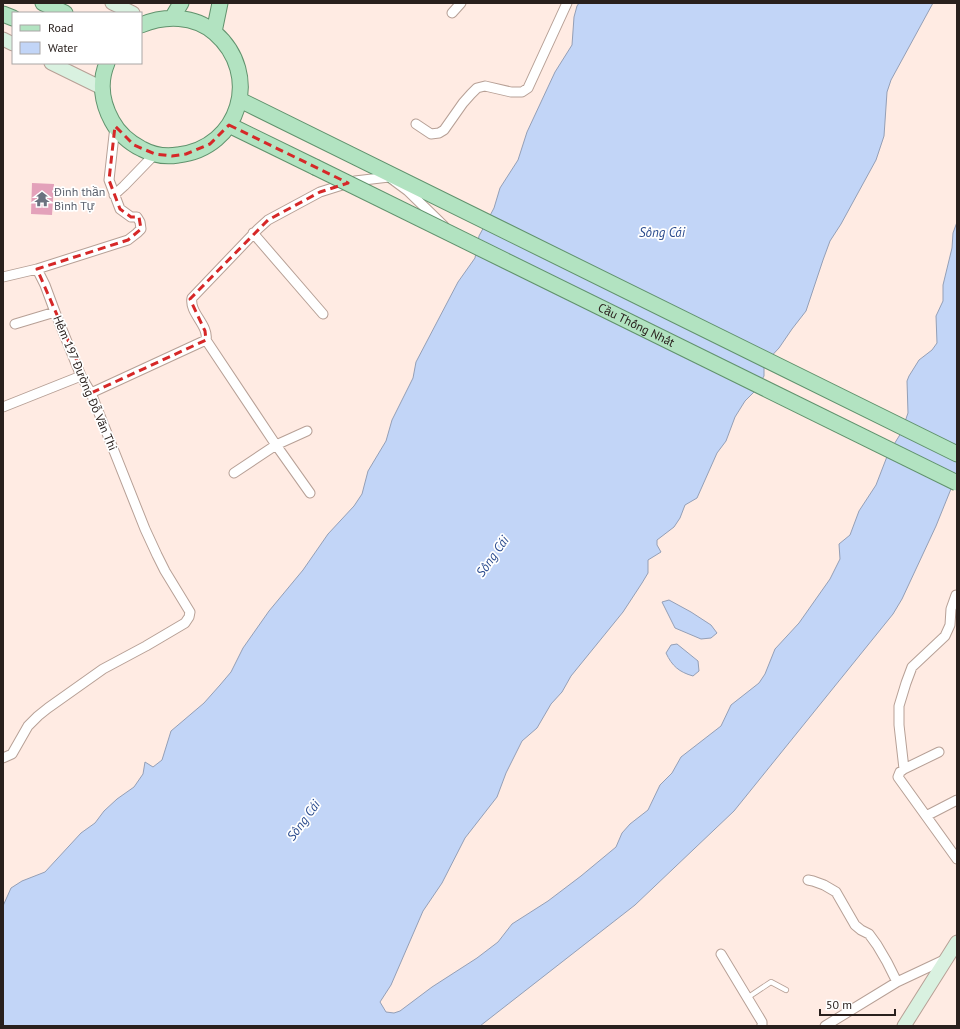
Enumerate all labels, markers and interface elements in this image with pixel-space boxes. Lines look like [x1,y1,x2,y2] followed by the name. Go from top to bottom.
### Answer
[12,12,142,64] legend
[48,20,73,35] text: Road
[48,40,78,55] text: Water
[53,184,105,213] place label: Đình thần Bình Tự
[33,190,51,208] temple icon: Đình thần Bình Tự
[639,224,686,241] water label: Sông Cái
[596,299,677,350] street label: Cầu Thống Nhất
[50,313,121,453] street label: Hẻm 197 Đường Đỗ Văn Thi
[472,532,513,580] water label: Sông Cái
[283,796,324,844] water label: Sông Cái
[820,991,895,1017] scale bar
[826,997,852,1012] text: 50 m

